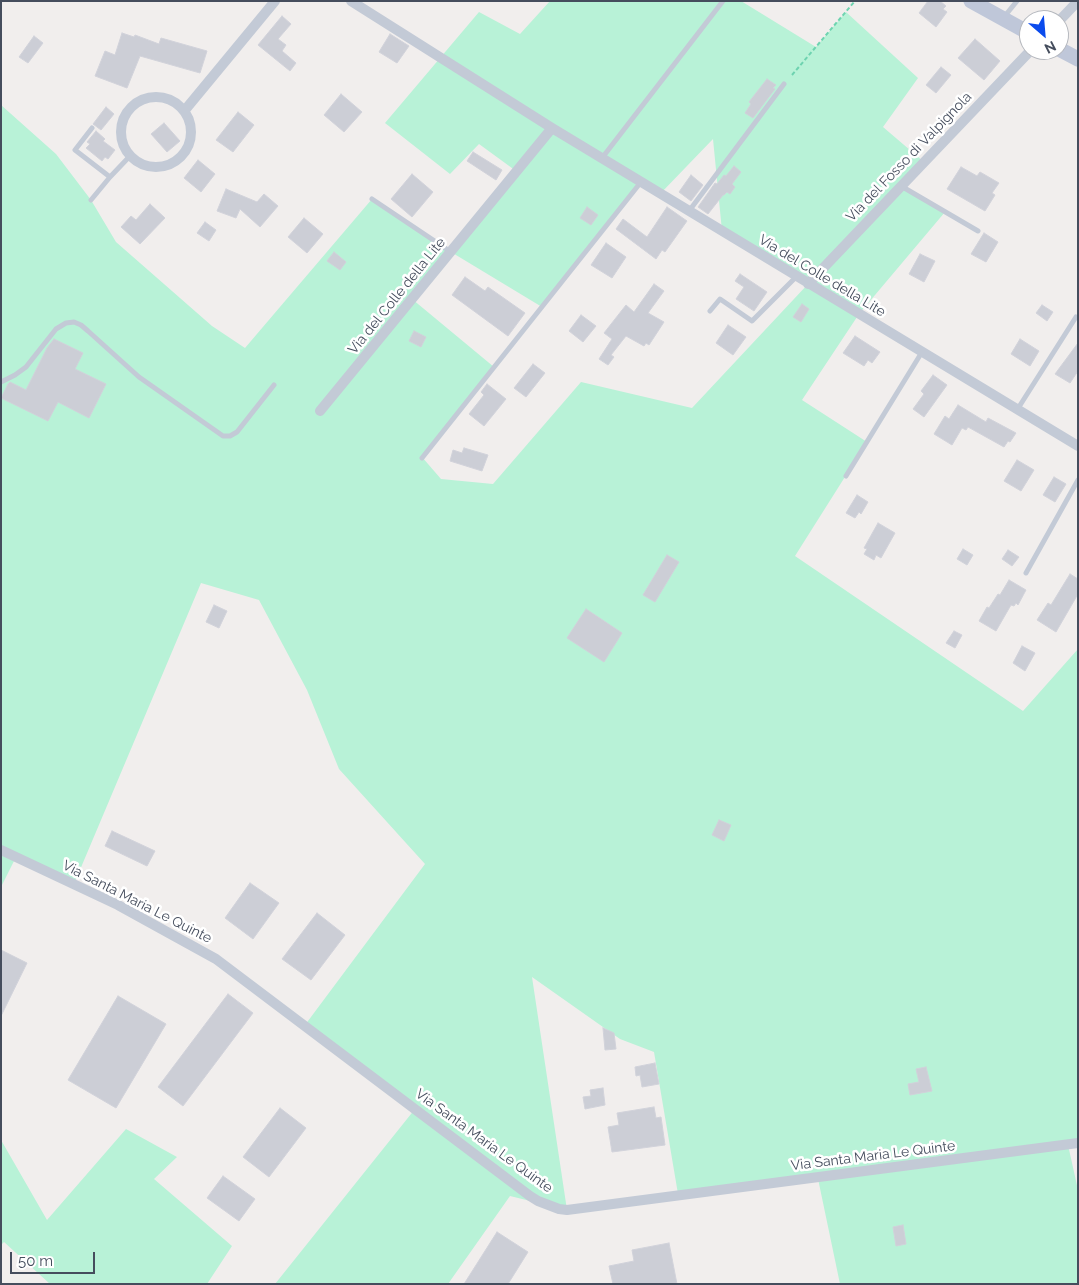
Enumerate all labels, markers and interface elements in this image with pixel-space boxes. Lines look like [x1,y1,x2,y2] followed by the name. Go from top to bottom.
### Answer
[1019,10,1069,60] north arrow
[1042,38,1059,57] text: N
[843,89,975,225] street label: Via del Fosso di Valpignola
[755,231,889,321] street label: Via del Colle della Lite
[345,234,449,358] street label: Via del Colle della Lite
[60,857,214,947] street label: Via Santa Maria Le Quinte
[412,1086,556,1196] street label: Via Santa Maria Le Quinte
[790,1138,956,1174] street label: Via Santa Maria Le Quinte
[12,1242,98,1274] scale bar
[18,1252,53,1270] text: 50 m

